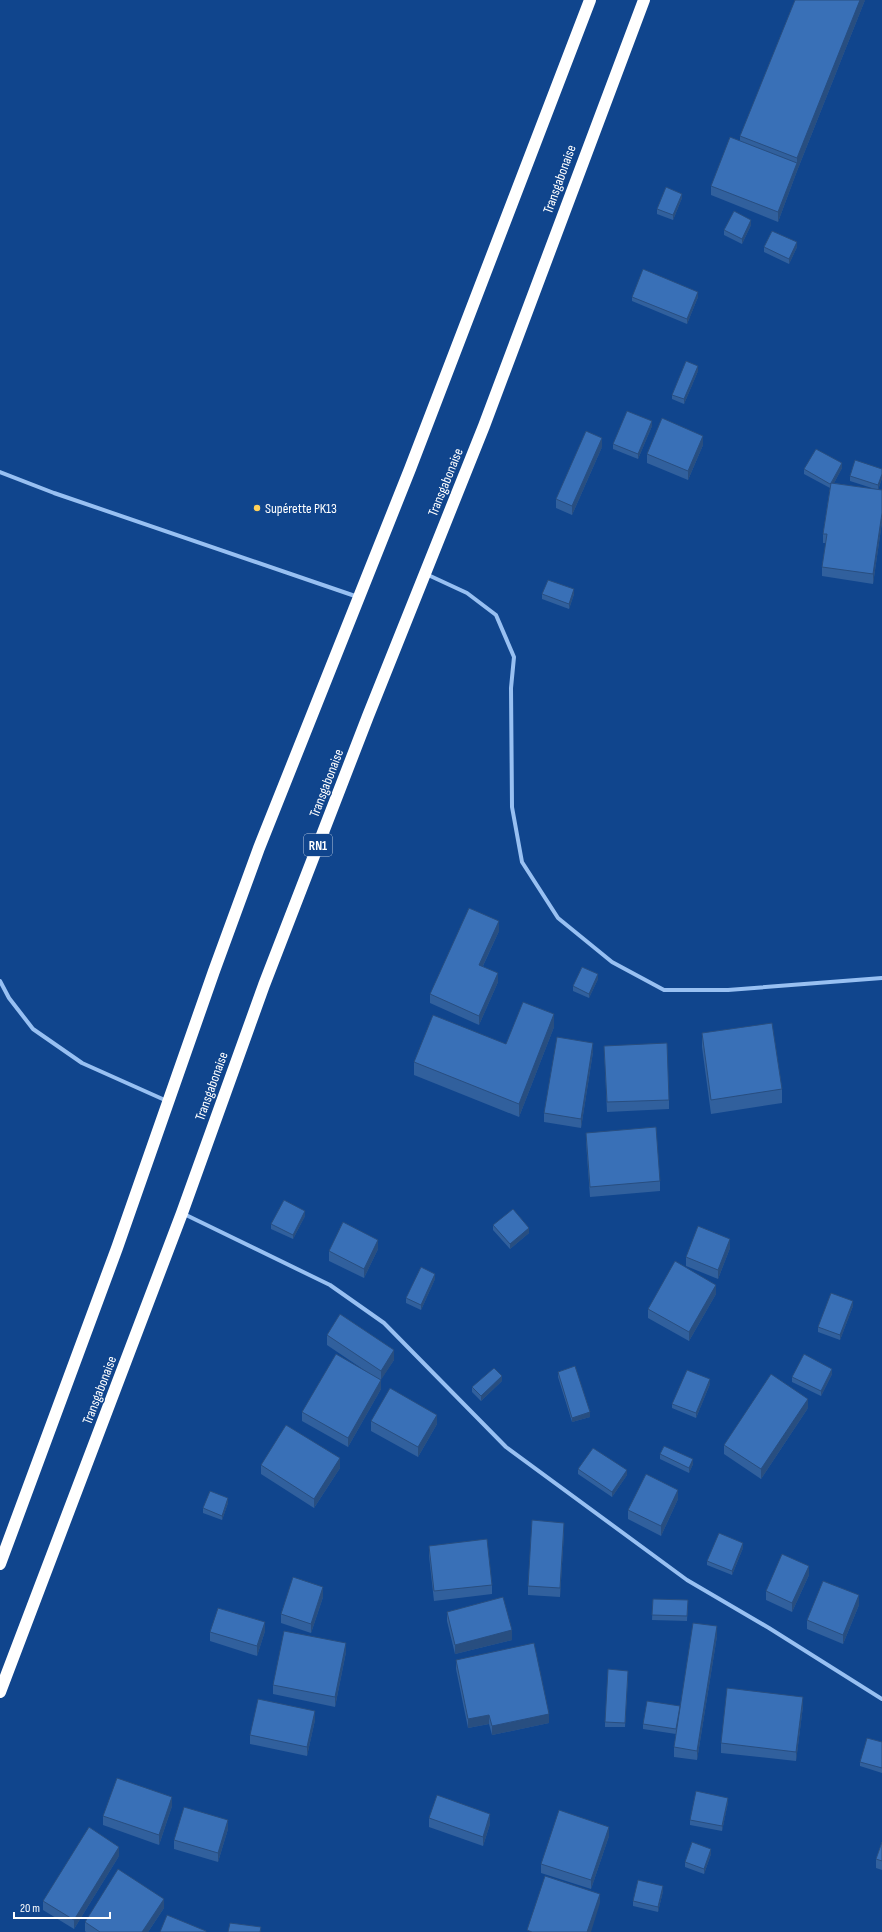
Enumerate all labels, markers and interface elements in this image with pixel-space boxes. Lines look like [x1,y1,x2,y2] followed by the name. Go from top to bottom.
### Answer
[539,143,580,216] street label: Transgabonaise
[424,446,467,519] street label: Transgabonaise
[265,500,337,517] place label: Supérette PK13
[252,503,262,513] marker: Supérette PK13
[306,747,347,820] street label: Transgabonaise
[304,834,332,856] road number: RN1
[191,1050,232,1123] street label: Transgabonaise
[79,1354,120,1427] street label: Transgabonaise
[14,1894,110,1920] scale bar
[20,1901,40,1916] text: 20 m

